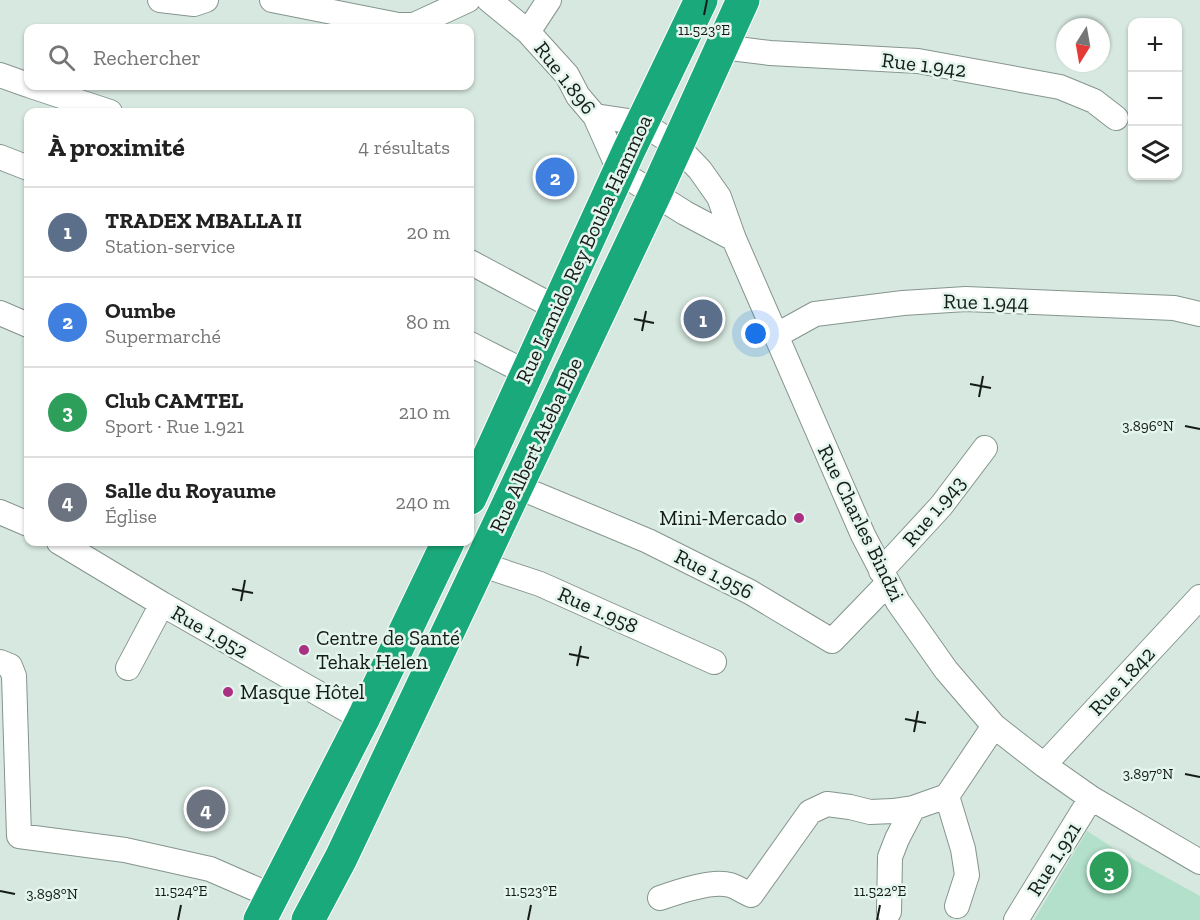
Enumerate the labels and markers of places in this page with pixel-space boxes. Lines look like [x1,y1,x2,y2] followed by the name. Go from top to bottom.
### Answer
[536,154,574,200] pin: 2
[684,296,722,342] pin: 1
[659,505,787,530] place label: Mini-Mercado
[792,511,806,525] marker: Mini-Mercado
[316,625,460,674] place label: Centre de Santé Tehak Helen
[297,643,311,657] marker: Centre de Santé Tehak Helen
[240,679,365,704] place label: Masque Hôtel
[221,685,235,699] marker: Masque Hôtel
[186,786,226,832] pin: 4
[1090,848,1128,894] pin: 3

